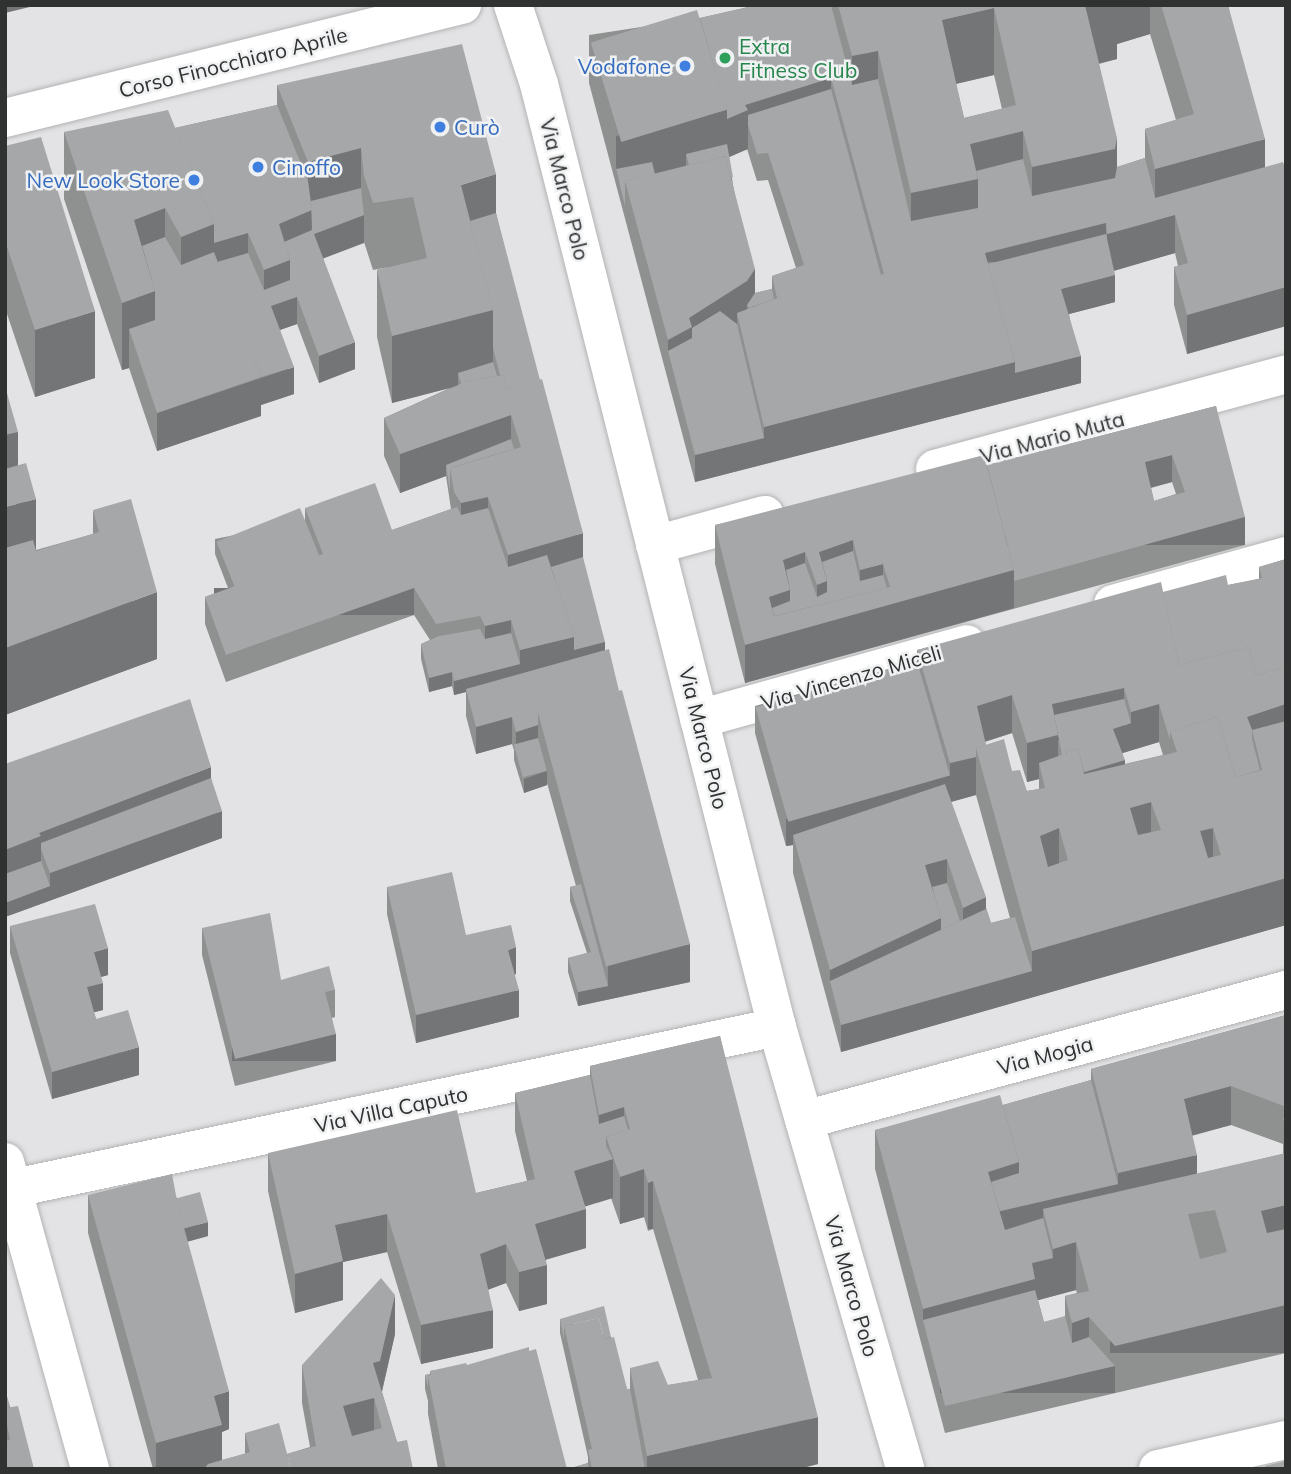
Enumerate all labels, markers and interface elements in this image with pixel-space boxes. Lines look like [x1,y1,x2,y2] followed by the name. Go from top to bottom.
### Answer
[116,21,350,103] street label: Corso Finocchiaro Aprile
[739,33,857,83] place label: Extra Fitness Club
[717,50,733,66] marker: Extra Fitness Club
[578,53,671,79] place label: Vodafone
[677,58,693,74] marker: Vodafone
[454,114,500,140] place label: Curò
[535,115,595,263] street label: Via Marco Polo
[432,119,448,135] marker: Curò
[272,154,341,180] place label: Cinoffo
[250,159,266,175] marker: Cinoffo
[26,167,180,193] place label: New Look Store
[186,172,202,188] marker: New Look Store
[977,406,1127,468] street label: Via Mario Muta
[758,639,944,715] street label: Via Vincenzo Miceli
[674,664,734,812] street label: Via Marco Polo
[994,1030,1096,1080] street label: Via Mogia
[312,1080,470,1138] street label: Via Villa Caputo
[820,1213,884,1359] street label: Via Marco Polo

